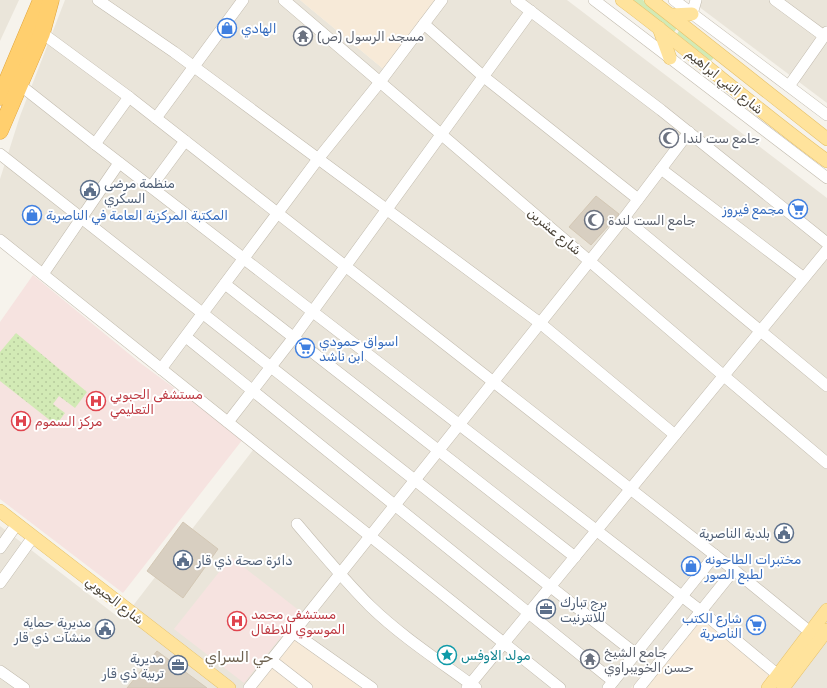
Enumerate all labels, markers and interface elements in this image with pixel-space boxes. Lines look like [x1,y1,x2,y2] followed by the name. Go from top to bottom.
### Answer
[216,17,238,39] shop icon: الهادي
[241,21,276,38] place label: الهادي
[292,25,314,47] temple icon: مسجد الرسول (ص)
[317,29,424,45] place label: مسجد الرسول (ص)
[682,46,766,119] street label: شارع النبي ابراهيم
[658,127,680,149] mosque icon: جامع ست لندا
[683,131,760,149] place label: جامع ست لندا
[104,176,175,208] place label: منظمة مرضى السكري
[79,179,101,201] public building icon: منظمة مرضى السكري
[787,198,809,220] supermarket icon: مجمع فيروز
[722,202,784,220] place label: مجمع فيروز
[21,204,43,226] shop icon: المكتبة المركزية العامة في الناصرية
[524,205,584,260] street label: شارع عشرين
[46,208,228,225] place label: المكتبة المركزية العامة في الناصرية
[583,209,605,231] mosque icon: جامع الست لندة
[608,213,696,231] place label: جامع الست لندة
[319,334,399,364] place label: اسواق حمودي ابن ناشد
[294,337,316,359] supermarket icon: اسواق حمودي ابن ناشد
[110,387,203,419] place label: مستشفى الحبوبي التعليمي
[85,390,107,412] hospital icon: مستشفى الحبوبي التعليمي
[10,410,32,432] hospital icon: مركز السموم
[35,414,102,430] place label: مركز السموم
[773,522,795,544] public building icon: بلدية الناصرية
[699,526,770,542] place label: بلدية الناصرية
[172,549,194,571] public building icon: دائرة صحة ذي قار
[704,552,801,585] place label: مختبرات الطاحونه لطبع الصور
[196,553,292,570] place label: دائرة صحة ذي قار
[680,555,702,577] shop icon: مختبرات الطاحونه لطبع الصور
[82,573,147,629] street label: شارع الحبوبي
[560,595,607,626] place label: برج تبارك للانترنيت
[535,598,557,620] office icon: برج تبارك للانترنيت
[251,607,345,639] place label: مستشفى محمد الموسوي للاطفال
[226,610,248,632] hospital icon: مستشفى محمد الموسوي للاطفال
[682,611,742,642] place label: شارع الكتب الناصرية
[745,614,767,636] supermarket icon: شارع الكتب الناصرية
[13,615,91,647] place label: مديرية حماية منشآت ذي قار
[94,618,116,640] public building icon: مديرية حماية منشآت ذي قار
[436,644,458,666] place icon: مولد الاوفس
[604,645,694,677] place label: جامع الشيخ حسن الخويبراوي
[205,648,273,669] district label: حي السراي
[461,648,530,664] place label: مولد الاوفس
[579,648,601,670] temple icon: جامع الشيخ حسن الخويبراوي
[101,651,165,683] place label: مديرية تربية ذي قار
[167,654,189,676] office icon: مديرية تربية ذي قار

